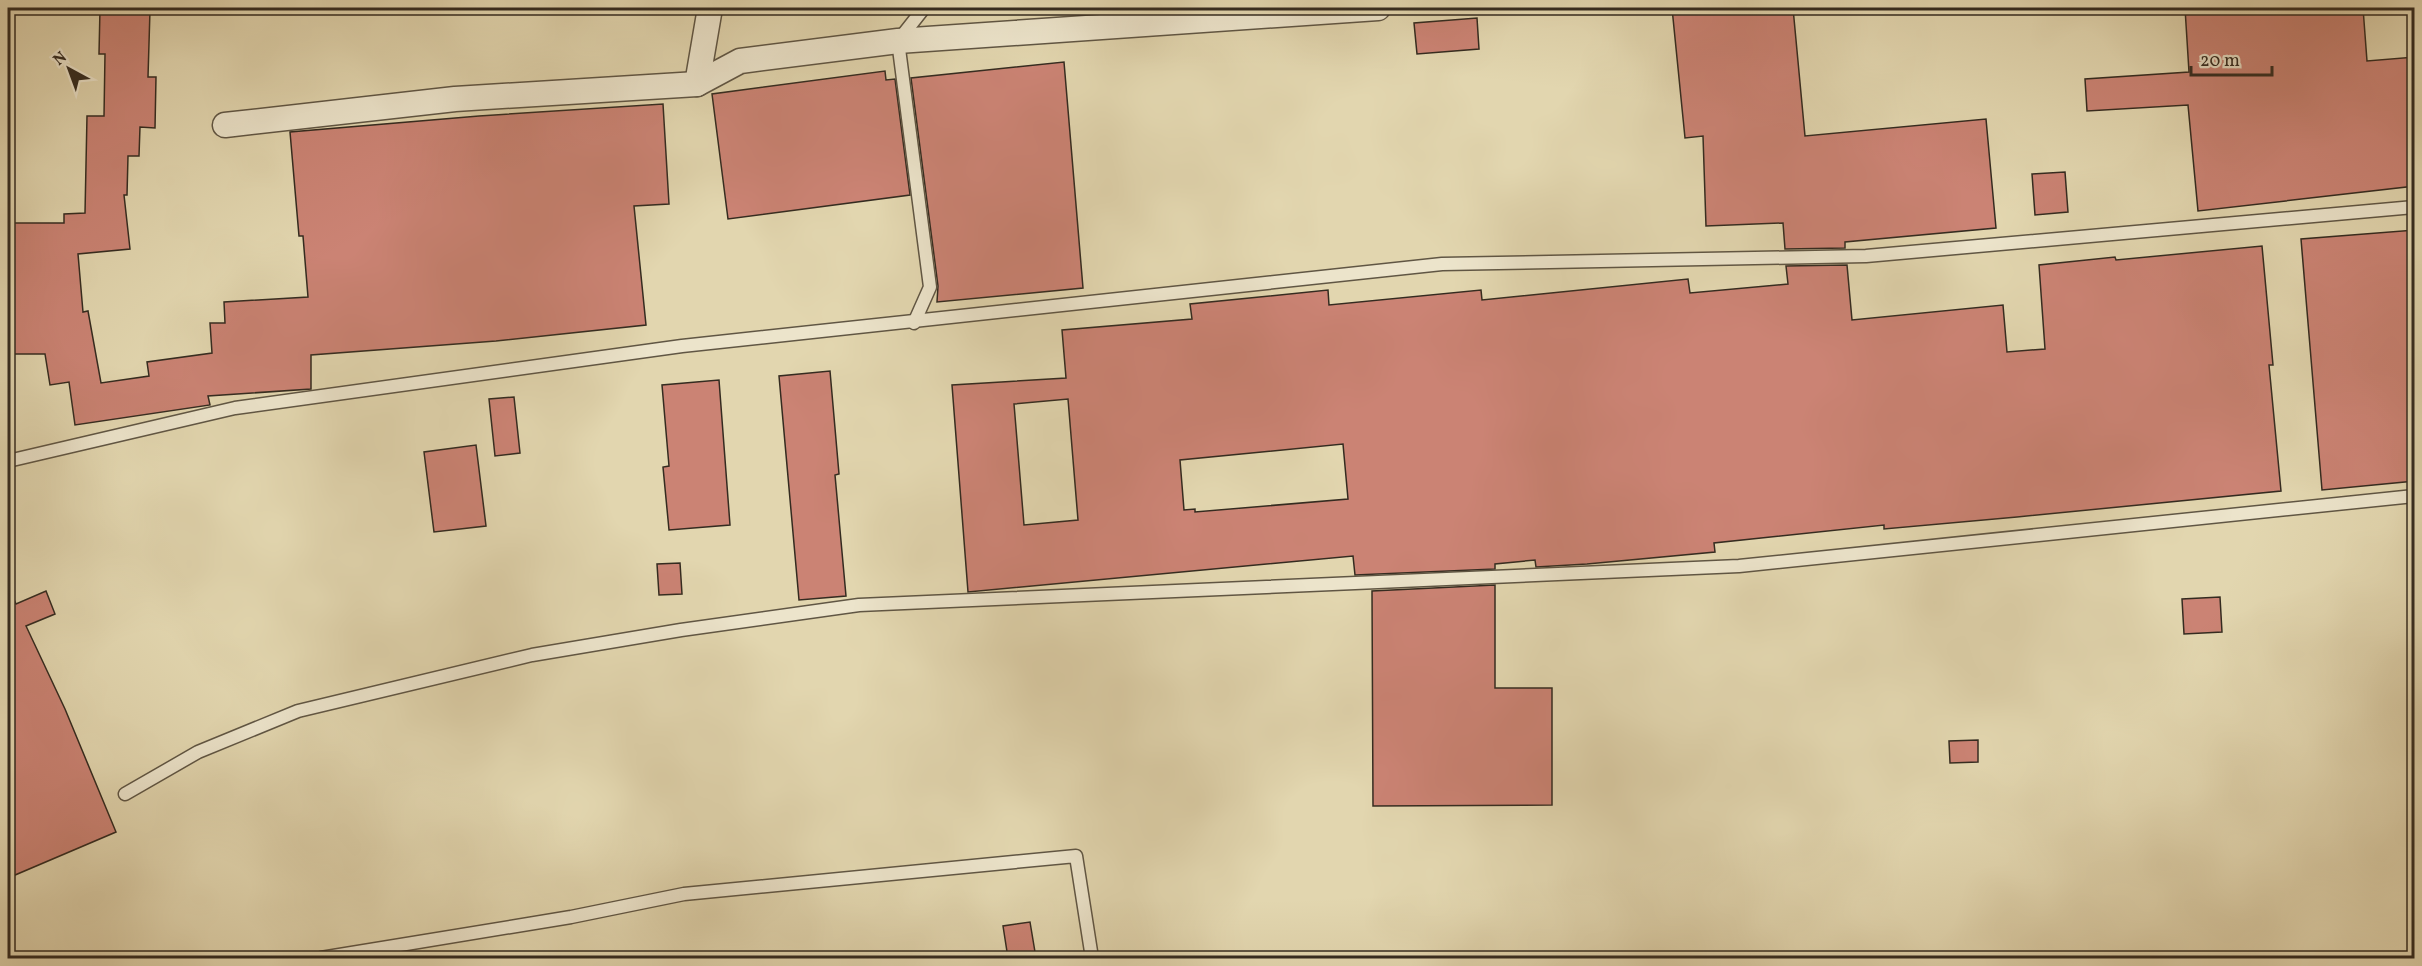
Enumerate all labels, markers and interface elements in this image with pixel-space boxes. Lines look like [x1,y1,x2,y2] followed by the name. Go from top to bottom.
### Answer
[39,39,99,99] north arrow
[2191,39,2272,77] scale bar
[49,47,72,71] text: N
[2200,49,2240,74] text: 20 m

